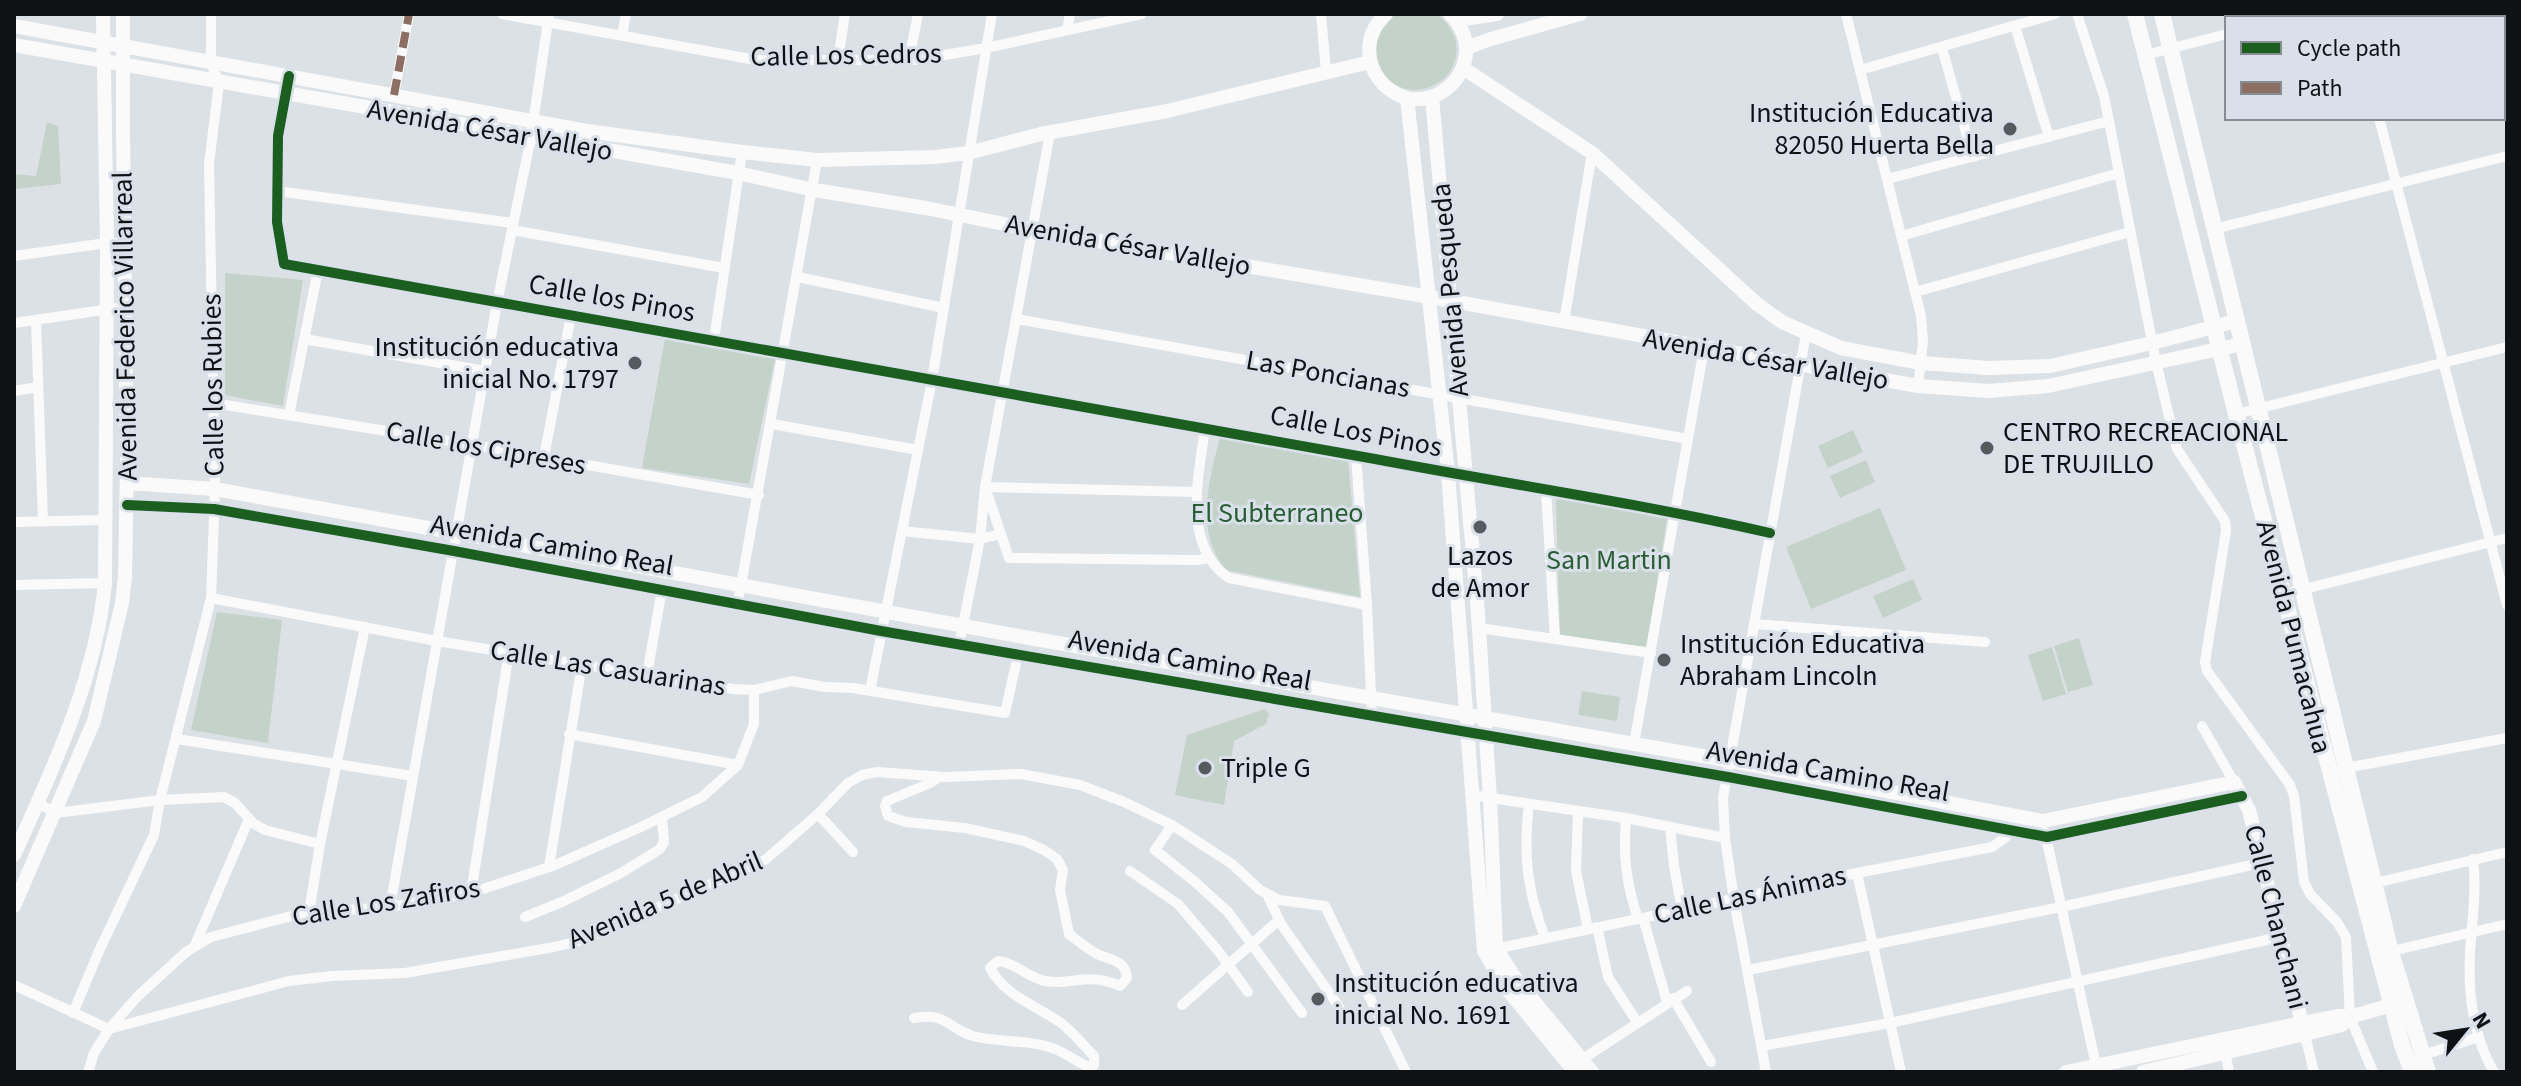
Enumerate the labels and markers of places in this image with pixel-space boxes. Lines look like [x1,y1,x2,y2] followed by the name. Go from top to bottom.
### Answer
[1749,93,1994,165] place label: Institución Educativa 82050 Huerta Bella
[2001,120,2019,138] marker: Institución Educativa 82050 Huerta Bella
[374,327,619,399] place label: Institución educativa inicial No. 1797
[626,354,644,372] marker: Institución educativa inicial No. 1797
[2003,412,2288,484] place label: CENTRO RECREACIONAL DE TRUJILLO
[1978,439,1996,457] marker: CENTRO RECREACIONAL DE TRUJILLO
[1471,518,1489,536] marker: Lazos de Amor
[1431,536,1529,608] place label: Lazos de Amor
[1680,624,1925,696] place label: Institución Educativa Abraham Lincoln
[1655,651,1673,669] marker: Institución Educativa Abraham Lincoln
[1221,748,1311,788] place label: Triple G
[1196,759,1214,777] marker: Triple G
[1334,963,1579,1035] place label: Institución educativa inicial No. 1691
[1309,990,1327,1008] marker: Institución educativa inicial No. 1691

